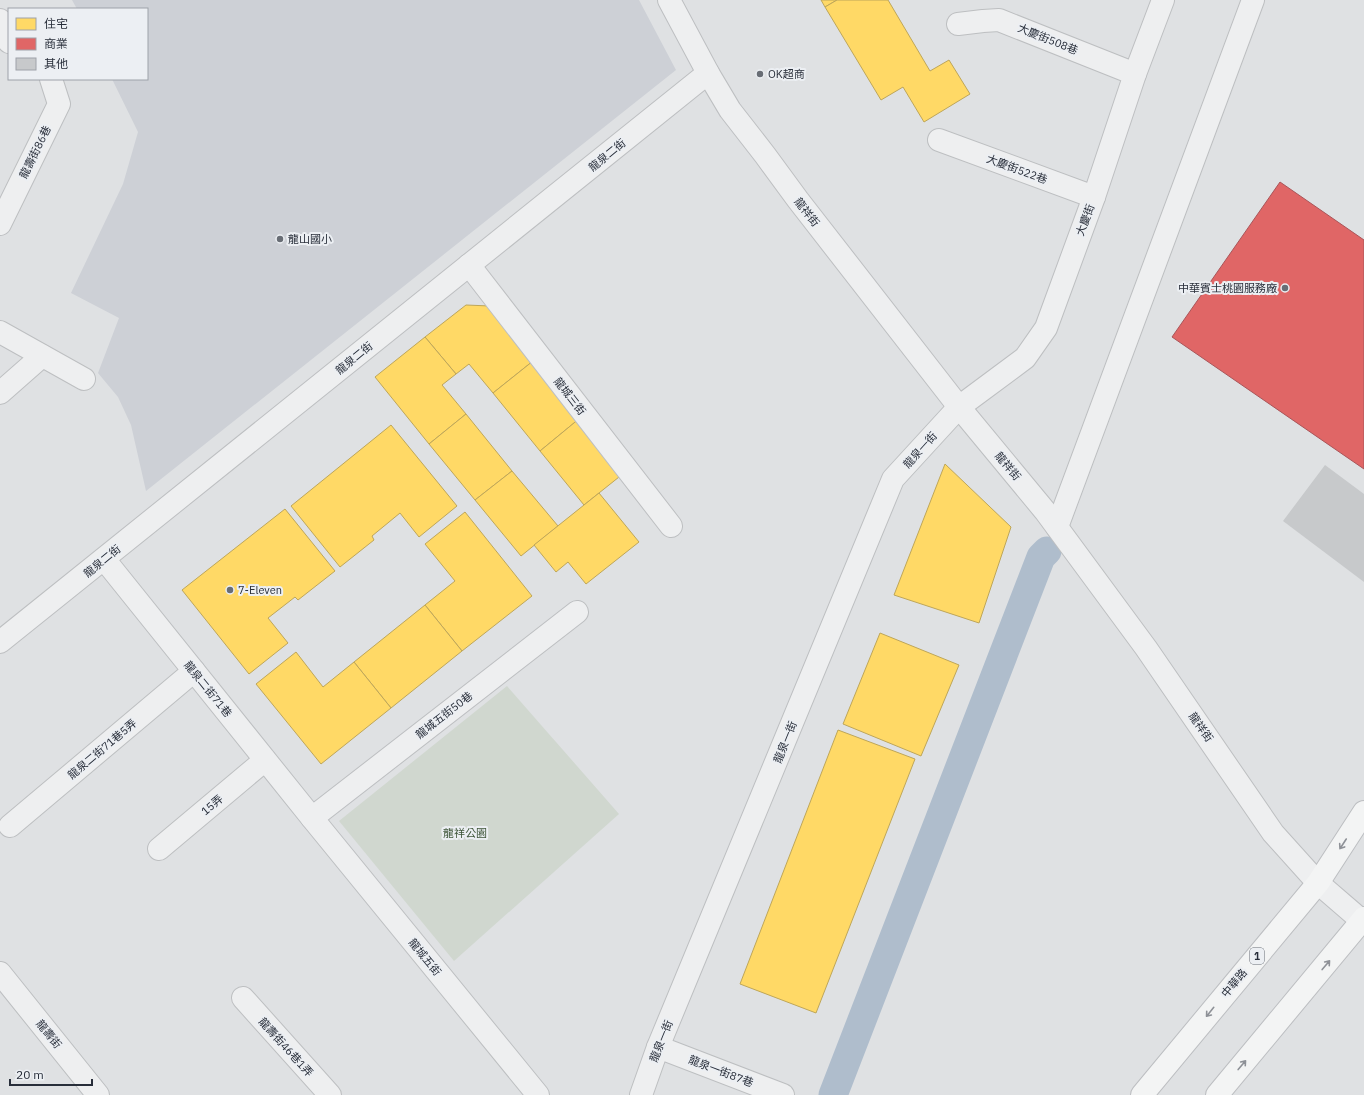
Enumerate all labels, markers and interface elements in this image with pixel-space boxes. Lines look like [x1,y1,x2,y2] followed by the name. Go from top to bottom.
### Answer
[8,8,148,80] legend
[44,16,68,31] text: 住宅
[1016,21,1080,57] street label: 大慶街508巷
[44,36,68,51] text: 商業
[44,56,68,71] text: 其他
[768,67,805,81] place label: OK超商
[755,69,765,79] marker: OK超商
[16,123,54,181] street label: 龍壽街86巷
[585,136,629,174] street label: 龍泉二街
[985,152,1049,186] street label: 大慶街522巷
[791,195,823,229] street label: 龍祥街
[1073,202,1097,238] street label: 大慶街
[288,232,332,246] place label: 龍山國小
[275,234,285,244] marker: 龍山國小
[1178,281,1277,295] place label: 中華賓士桃園服務廠
[1280,283,1290,293] marker: 中華賓士桃園服務廠
[332,339,376,377] street label: 龍泉二街
[551,374,589,418] street label: 龍城三街
[900,429,940,471] street label: 龍泉一街
[992,449,1024,483] street label: 龍祥街
[80,542,124,580] street label: 龍泉二街
[238,583,282,597] place label: 7-Eleven
[225,585,235,595] marker: 7-Eleven
[181,658,235,720] street label: 龍泉二街71巷
[413,688,475,742] street label: 龍城五街50巷
[1186,709,1216,745] street label: 龍祥街
[65,716,139,782] street label: 龍泉二街71巷5弄
[770,719,800,765] street label: 龍泉一街
[198,792,226,818] street label: 15弄
[443,826,487,840] park label: 龍祥公園
[1339,838,1347,849] one-way arrow
[406,935,444,979] street label: 龍城五街
[1250,948,1264,964] road number: 1
[1321,960,1330,970] one-way arrow
[1218,966,1250,1000] street label: 中華路
[1206,1006,1214,1017] one-way arrow
[256,1015,316,1079] street label: 龍壽街46巷1弄
[33,1017,65,1051] street label: 龍壽街
[646,1018,676,1064] street label: 龍泉一街
[687,1052,755,1090] street label: 龍泉一街87巷
[1238,1060,1247,1070] one-way arrow
[10,1061,92,1087] scale bar
[16,1067,44,1082] text: 20 m

